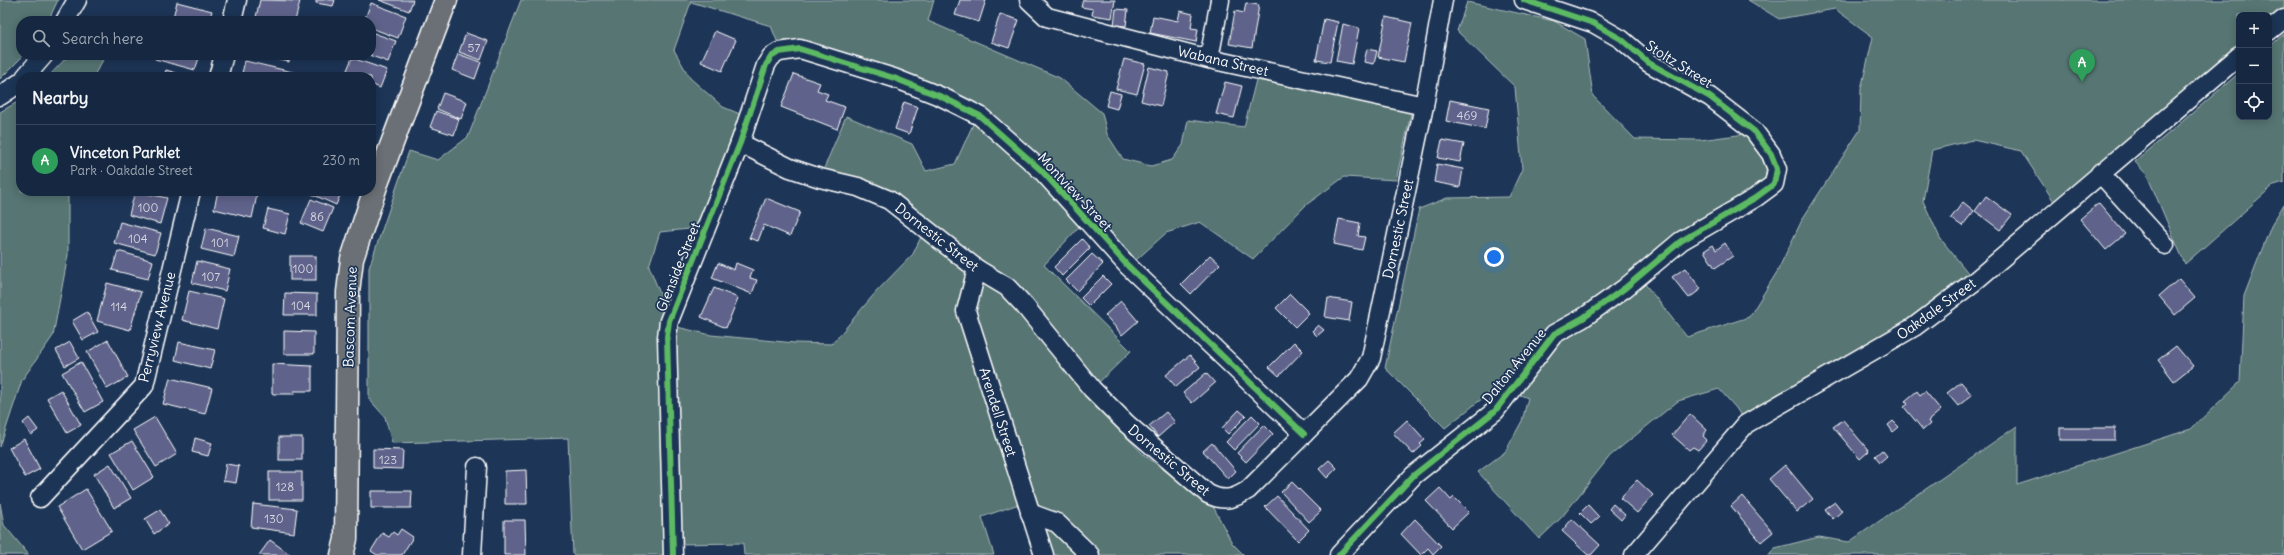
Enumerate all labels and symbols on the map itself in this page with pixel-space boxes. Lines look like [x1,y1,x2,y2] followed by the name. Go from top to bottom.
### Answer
[1642,36,1716,92] street label: Stoltz Street
[468,40,481,55] house number: 57
[1176,42,1270,80] street label: Wabana Street
[2069,49,2095,82] pin: A
[1457,108,1477,123] house number: 469
[1034,149,1116,235] street label: Montview Street
[1379,177,1417,280] street label: Dornestic Street
[892,199,983,275] street label: Dornestic Street
[138,200,158,215] house number: 100
[310,209,324,224] house number: 86
[652,219,704,314] street label: Glenside Street
[128,231,148,246] house number: 104
[211,235,229,250] house number: 101
[1484,247,1504,267] your location
[293,261,313,276] house number: 100
[339,266,361,368] street label: Bascom Avenue
[202,269,220,284] house number: 107
[135,270,179,384] street label: Perryview Avenue
[1893,274,1979,344] street label: Oakdale Street
[291,298,311,313] house number: 104
[111,299,127,314] house number: 114
[1478,325,1550,407] street label: Dalton Avenue
[975,365,1021,459] street label: Arendell Street
[1124,421,1214,500] street label: Dornestic Street
[379,452,397,467] house number: 123
[276,479,294,494] house number: 128
[264,511,284,526] house number: 130

